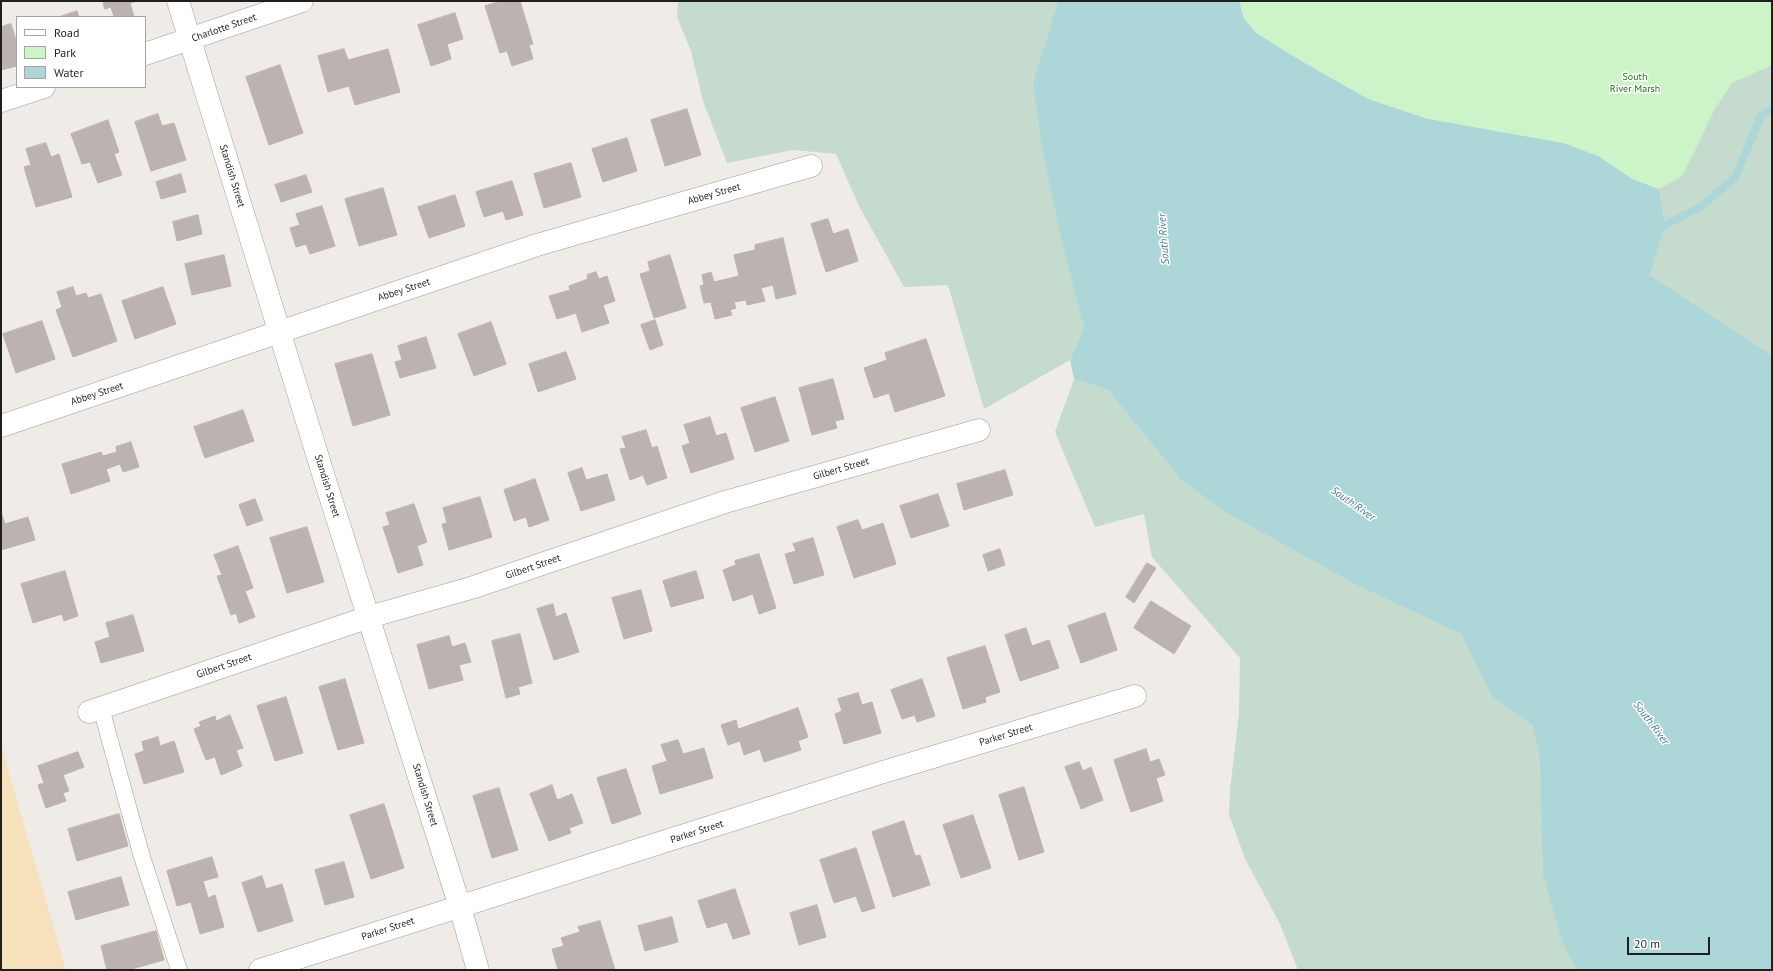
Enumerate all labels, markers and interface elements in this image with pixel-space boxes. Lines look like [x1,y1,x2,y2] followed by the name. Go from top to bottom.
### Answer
[190,11,258,45] street label: Charlotte Street
[16,16,146,88] legend
[54,25,79,40] text: Road
[54,45,76,60] text: Park
[54,65,84,80] text: Water
[1610,71,1660,94] park label: South River Marsh
[217,143,247,209] street label: Standish Street
[686,181,742,207] street label: Abbey Street
[1156,213,1172,265] water label: South River
[376,276,432,304] street label: Abbey Street
[69,380,125,408] street label: Abbey Street
[312,453,342,519] street label: Standish Street
[812,455,870,483] street label: Gilbert Street
[1328,484,1378,524] water label: South River
[504,552,562,582] street label: Gilbert Street
[195,651,253,681] street label: Gilbert Street
[1630,699,1672,747] water label: South River
[978,721,1034,749] street label: Parker Street
[410,762,440,828] street label: Standish Street
[669,818,725,846] street label: Parker Street
[360,915,416,943] street label: Parker Street
[1629,929,1712,955] scale bar
[1634,936,1660,951] text: 20 m

